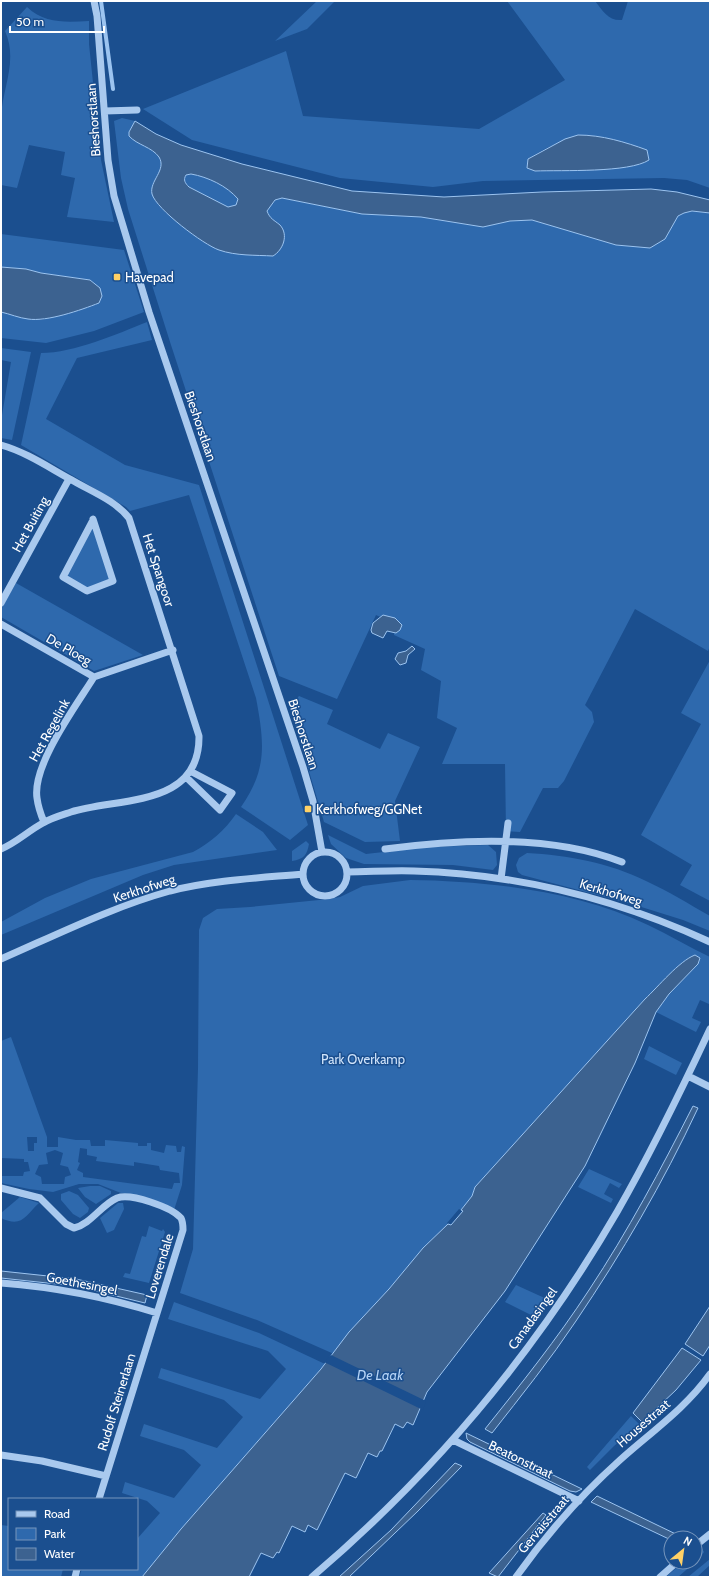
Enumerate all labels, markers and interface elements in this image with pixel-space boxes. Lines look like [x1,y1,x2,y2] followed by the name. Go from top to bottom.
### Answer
[10,8,104,34] scale bar
[16,14,44,29] text: 50 m
[82,83,104,157] street label: Bieshorstlaan
[125,269,174,285] place label: Havepad
[112,272,122,282] marker: Havepad
[181,389,221,463] street label: Bieshorstlaan
[8,493,52,555] street label: Het Buiting
[140,531,179,610] street label: Het Spangoor
[44,630,95,669] street label: De Ploeg
[25,696,73,764] street label: Het Regelink
[285,697,323,771] street label: Bieshorstlaan
[316,801,423,817] place label: Kerkhofweg/GGNet
[303,804,313,814] marker: Kerkhofweg/GGNet
[111,870,178,906] street label: Kerkhofweg
[578,875,645,909] street label: Kerkhofweg
[321,1051,405,1067] park label: Park Overkamp
[142,1231,177,1301] street label: Loverendale
[45,1268,119,1298] street label: Goethesingel
[504,1284,560,1352] street label: Canadasingel
[94,1351,138,1453] street label: Rudolf Steinerlaan
[357,1366,404,1384] water label: De Laak
[613,1395,673,1451] street label: Housestraat
[486,1437,556,1482] street label: Beatonstraat
[514,1491,572,1556] street label: Gervaisstraat
[8,1498,138,1570] legend
[44,1506,70,1521] text: Road
[44,1526,66,1541] text: Park
[663,1530,703,1570] north arrow
[681,1533,695,1549] text: N
[44,1546,75,1561] text: Water

